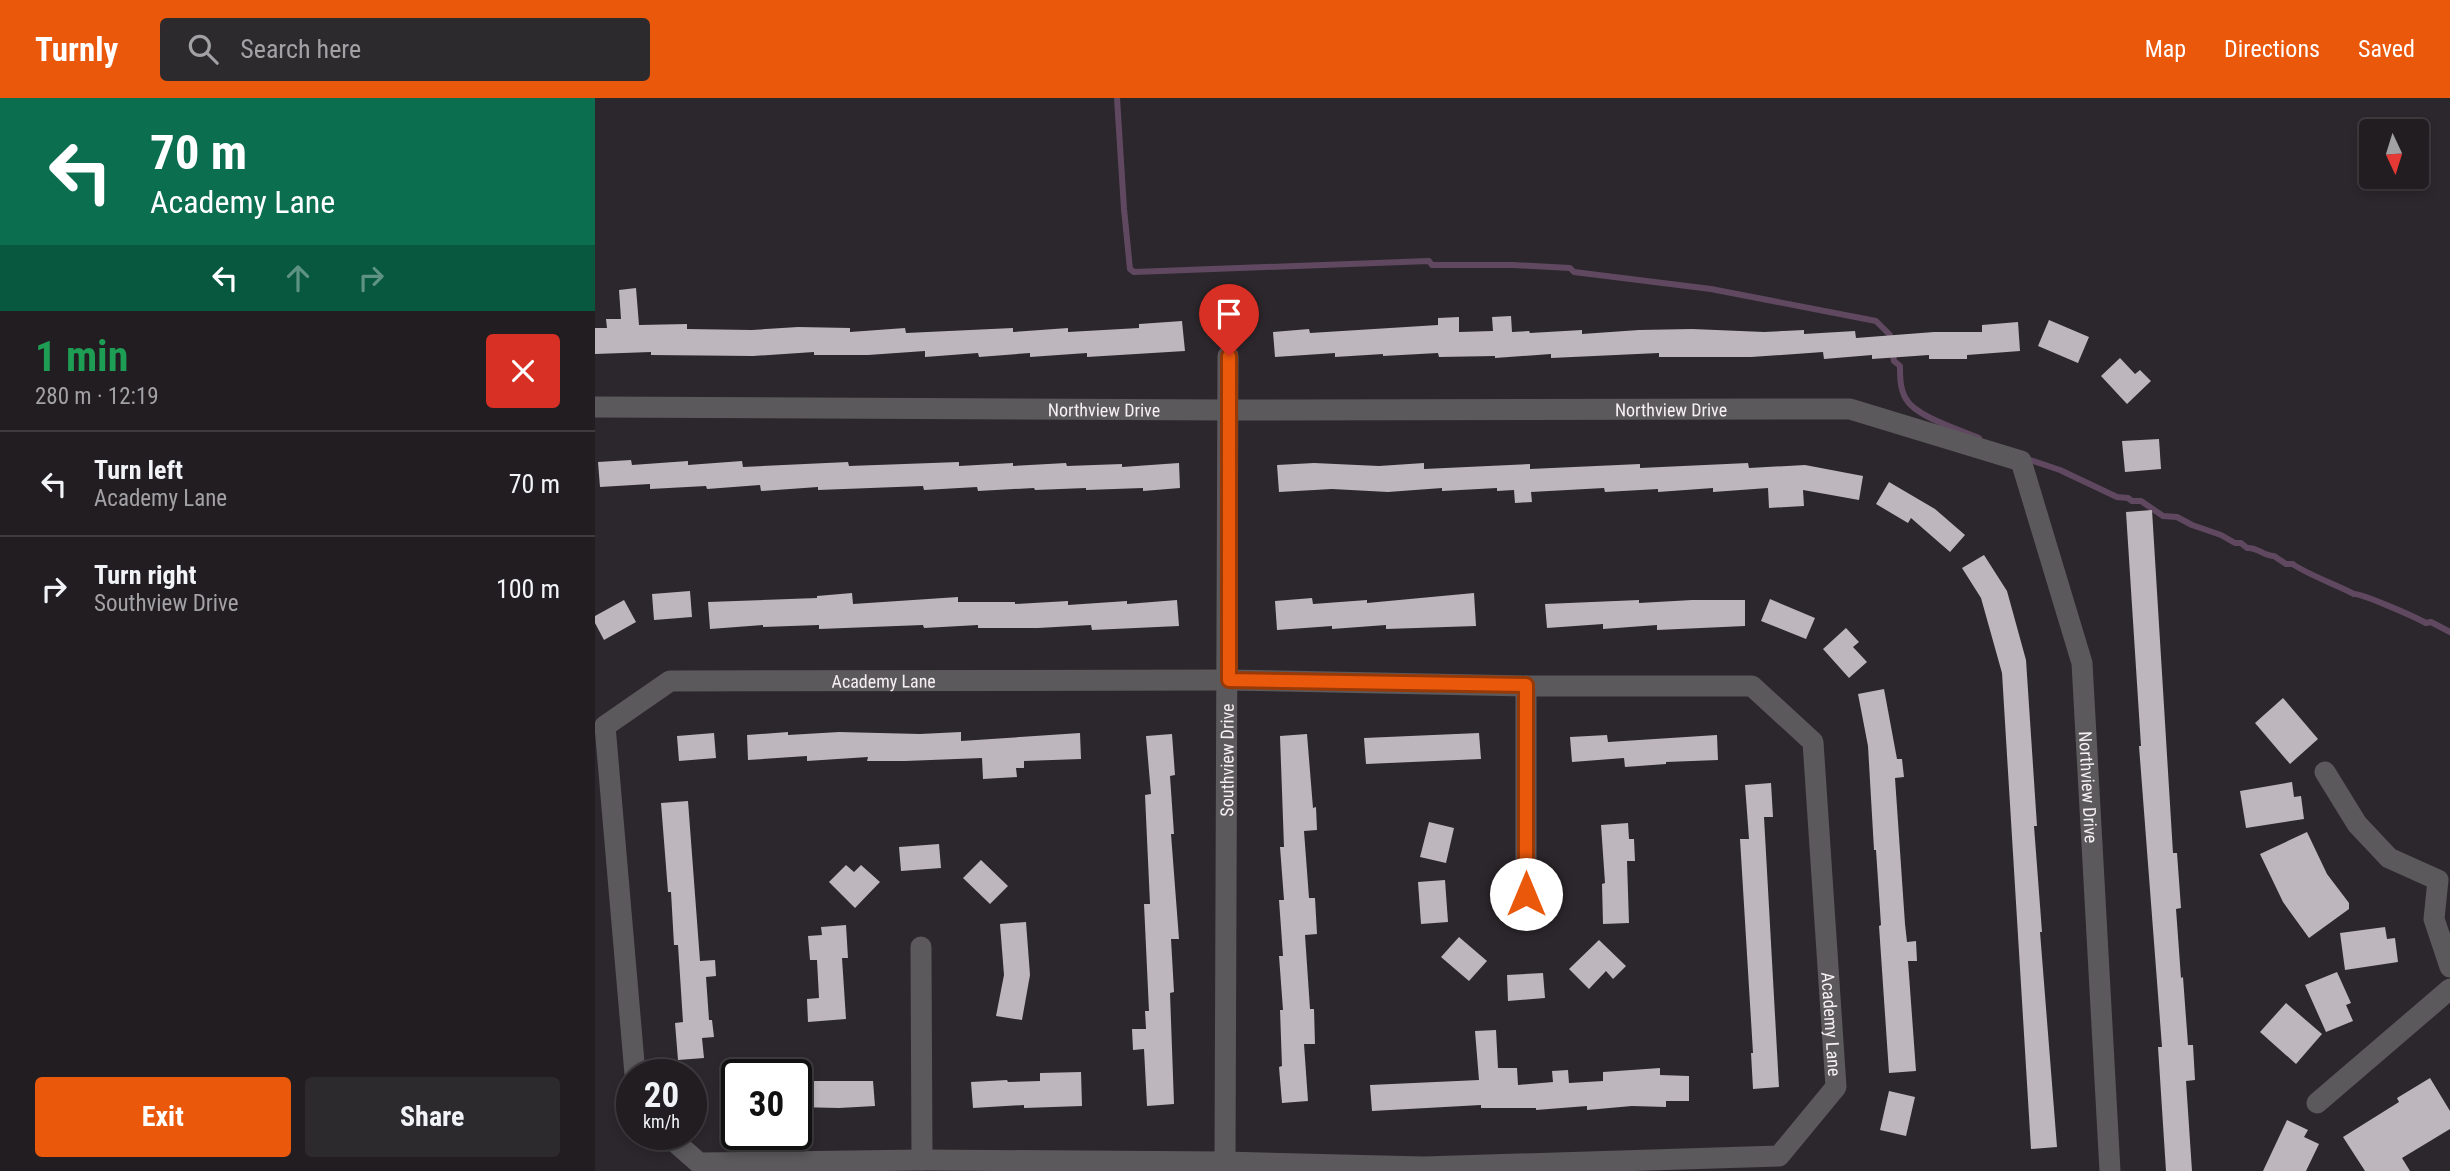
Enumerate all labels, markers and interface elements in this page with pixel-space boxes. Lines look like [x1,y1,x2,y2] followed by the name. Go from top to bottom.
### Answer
[160,18,650,81] search box
[35,30,118,69] text: Turnly
[184,30,222,68] icon: search
[240,34,361,64] text: Search here
[2145,35,2186,63] text: Map
[2224,35,2320,63] text: Directions
[2358,35,2415,63] text: Saved
[2359,119,2429,189] north arrow
[2359,119,2429,189] map controls
[150,124,247,181] text: 70 m
[35,126,126,217] icon: left
[150,183,335,221] text: Academy Lane
[206,259,244,297] icon: left
[279,259,317,297] icon: ahead
[352,259,390,297] icon: right
[1199,284,1259,356] pin
[1210,295,1248,333] icon: arrive
[35,332,128,381] text: 1 min
[486,334,560,408] button: close
[35,383,159,410] text: 280 m · 12:19
[1048,399,1160,420] street label: Northview Drive
[1615,399,1727,420] street label: Northview Drive
[94,455,183,485] text: Turn left
[35,465,73,503] icon: left
[509,469,560,499] text: 70 m
[94,485,227,512] text: Academy Lane
[94,560,196,590] text: Turn right
[35,570,73,608] icon: right
[496,574,560,604] text: 100 m
[94,590,239,617] text: Southview Drive
[832,670,936,691] street label: Academy Lane
[1216,703,1237,817] street label: Southview Drive
[2075,730,2102,844] street label: Northview Drive
[1489,857,1563,931] position arrow
[1818,971,1846,1077] street label: Academy Lane
[721,1059,812,1150] speed limit sign: 30
[644,1075,679,1116] text: 20
[35,1077,291,1157] button: Exit
[305,1077,560,1157] button: Share
[643,1111,680,1132] text: km/h

